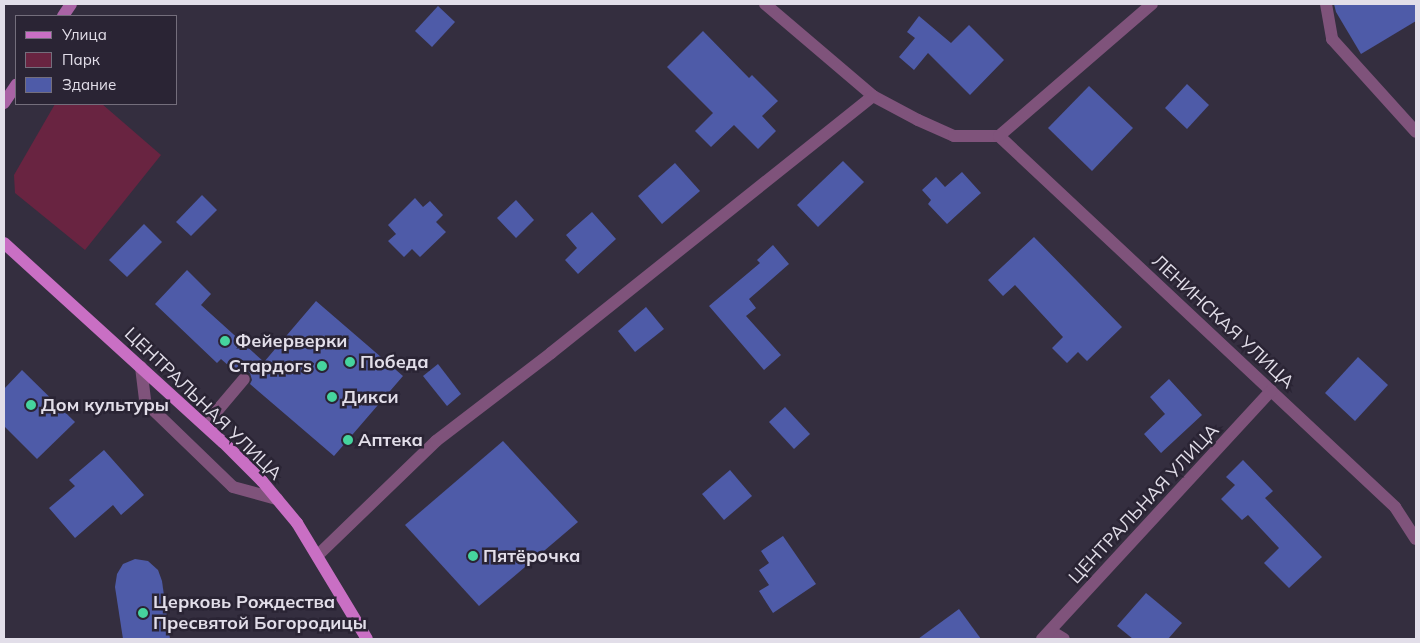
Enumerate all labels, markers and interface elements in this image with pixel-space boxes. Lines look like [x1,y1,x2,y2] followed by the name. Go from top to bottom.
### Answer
[15,15,178,105] legend
[62,25,107,44] text: Улица
[62,50,100,69] text: Парк
[62,75,116,94] text: Здание
[1148,251,1298,393] street label: ЛЕНИНСКАЯ УЛИЦА
[120,323,286,485] street label: ЦЕНТРАЛЬНАЯ УЛИЦА
[235,330,347,352] place label: Фейерверки
[219,335,231,347] marker: Фейерверки
[360,351,429,373] place label: Победа
[228,355,312,377] place label: Стардогs
[344,356,356,368] marker: Победа
[316,360,328,372] marker: Стардогs
[342,386,399,408] place label: Дикси
[326,391,338,403] marker: Дикси
[41,394,169,416] place label: Дом культуры
[25,399,37,411] marker: Дом культуры
[1064,420,1224,588] street label: ЦЕНТРАЛЬНАЯ УЛИЦА
[358,429,423,451] place label: Аптека
[342,434,354,446] marker: Аптека
[483,545,580,567] place label: Пятёрочка
[467,550,479,562] marker: Пятёрочка
[153,592,367,634] place label: Церковь Рождества Пресвятой Богородицы
[137,607,149,619] marker: Церковь Рождества Пресвятой Богородицы

